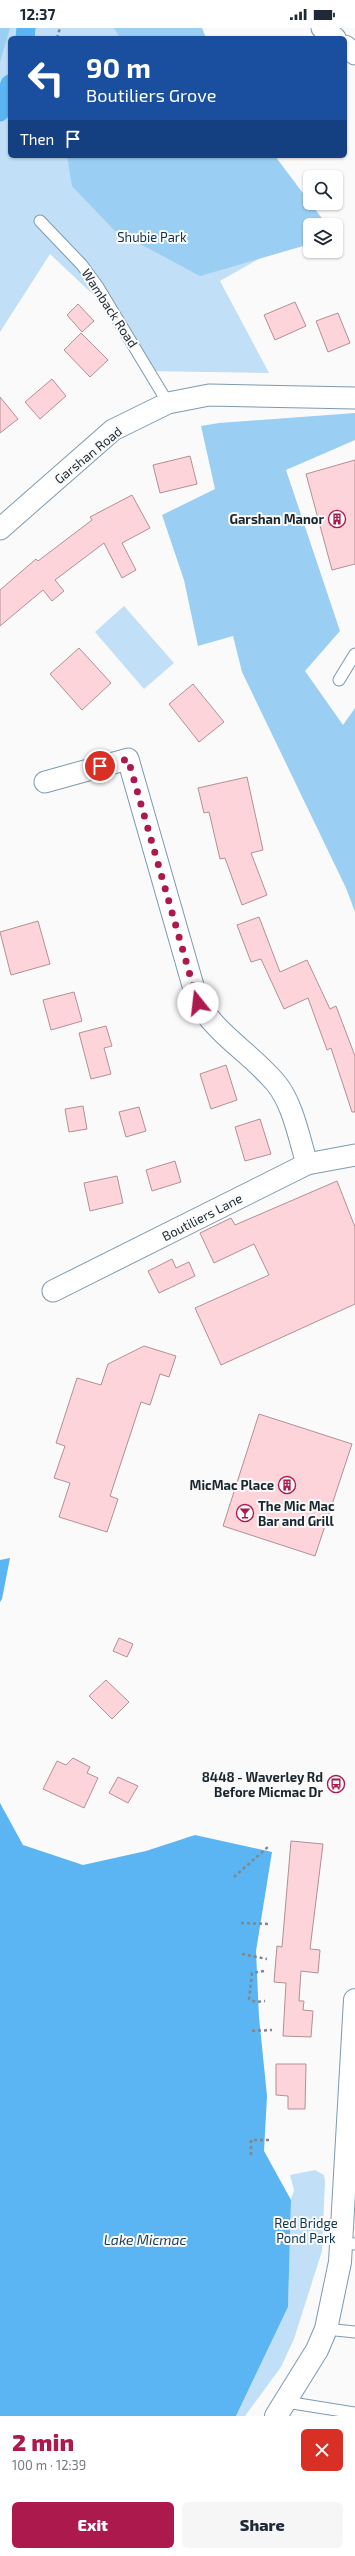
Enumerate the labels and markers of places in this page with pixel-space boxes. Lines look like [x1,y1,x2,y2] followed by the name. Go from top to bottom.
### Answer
[327,509,347,529] building icon: Garshan Manor
[230,511,324,527] place label: Garshan Manor
[83,749,117,783] pin
[277,1475,297,1495] building icon: MicMac Place
[190,1477,274,1493] place label: MicMac Place
[258,1498,335,1529] place label: The Mic Mac Bar and Grill
[235,1503,255,1523] bar icon: The Mic Mac Bar and Grill
[202,1769,323,1800] place label: 8448 - Waverley Rd Before Micmac Dr
[326,1774,346,1794] bus stop icon: 8448 - Waverley Rd Before Micmac Dr

